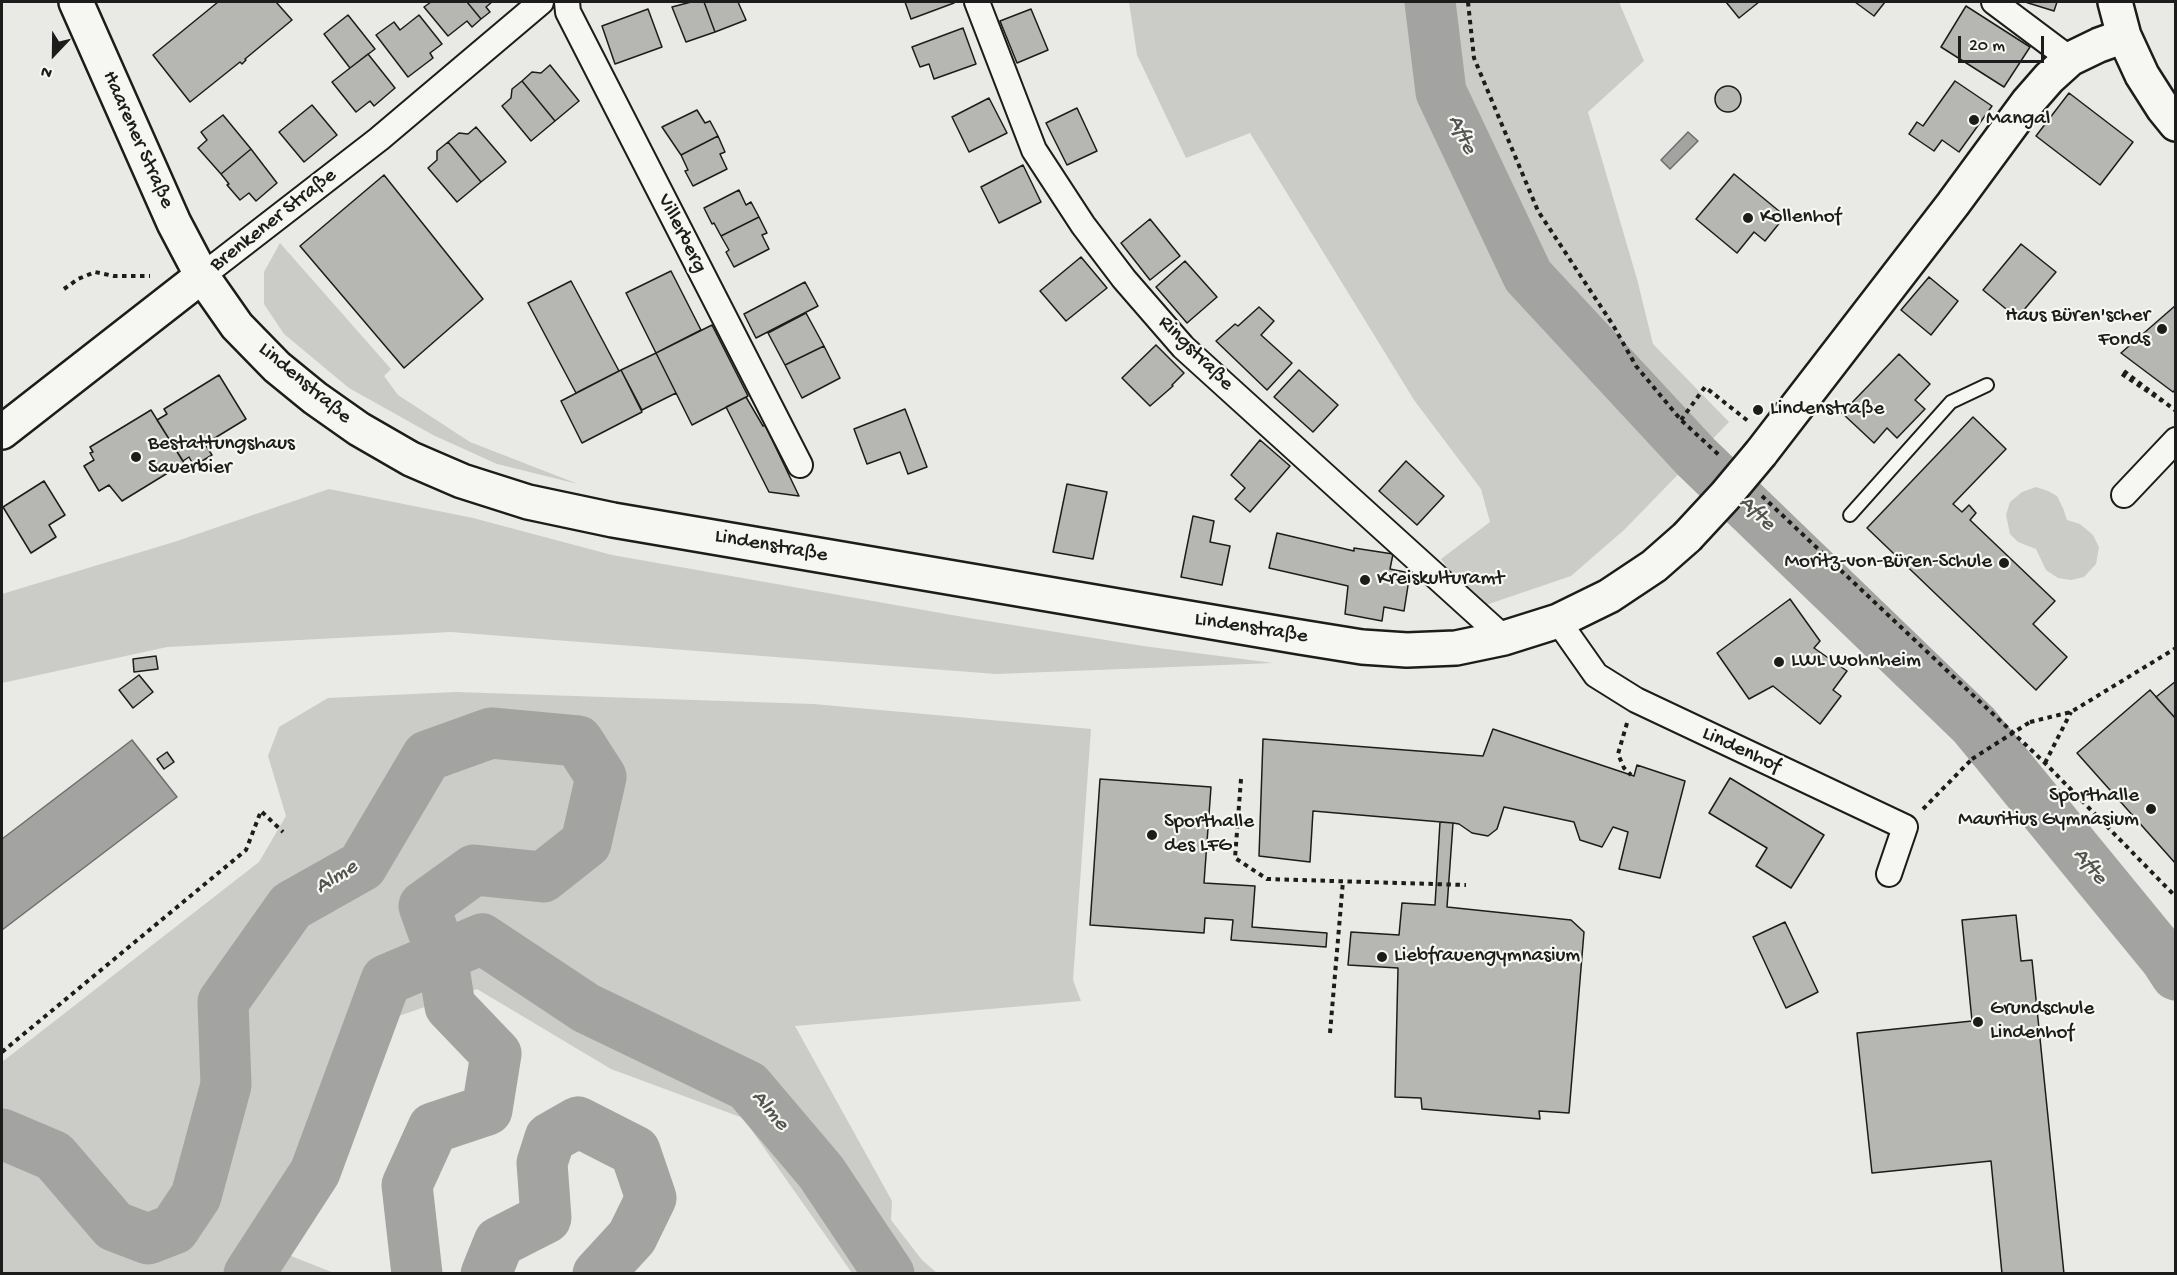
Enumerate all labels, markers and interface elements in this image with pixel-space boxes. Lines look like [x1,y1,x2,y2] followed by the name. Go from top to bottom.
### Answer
[24,24,84,84] north arrow
[1961,24,2046,62] scale bar
[1969,36,2005,57] text: 20 m
[39,60,55,82] text: N
[95,67,179,213] street label: Haarener Straße
[1986,107,2050,133] place label: Mangal
[1441,111,1481,159] water label: Afte
[1967,113,1981,127] marker: Mangal
[206,164,342,278] street label: Brenkener Straße
[650,190,712,278] street label: Villerberg
[1760,205,1841,231] place label: Kollenhof
[1741,211,1755,225] marker: Kollenhof
[2005,304,2150,354] place label: Haus Büren'scher Fonds
[1152,311,1238,397] street label: Ringstraße
[2155,322,2169,336] marker: Haus Büren'scher Fonds
[252,338,356,430] street label: Lindenstraße
[1770,397,1884,423] place label: Lindenstraße
[1751,403,1765,417] marker: Lindenstraße
[148,432,295,482] place label: Bestattungshaus Sauerbier
[129,450,143,464] marker: Bestattungshaus Sauerbier
[1732,491,1780,537] water label: Afte
[713,525,829,569] street label: Lindenstraße
[1784,550,1992,576] place label: Moritz-von-Büren-Schule
[1997,556,2011,570] marker: Moritz-von-Büren-Schule
[1377,567,1504,593] place label: Kreiskulturamt
[1358,573,1372,587] marker: Kreiskulturamt
[1193,608,1309,650] street label: Lindenstraße
[1791,649,1921,675] place label: LWL Wohnheim
[1772,655,1786,669] marker: LWL Wohnheim
[1698,722,1784,780] street label: Lindenhof
[1958,784,2139,834] place label: Sporthalle Mauritius Gymnasium
[2144,802,2158,816] marker: Sporthalle Mauritius Gymnasium
[1164,810,1254,860] place label: Sporthalle des LFG
[1145,828,1159,842] marker: Sporthalle des LFG
[2066,843,2112,891] water label: Afte
[311,855,363,901] water label: Alme
[1394,944,1580,970] place label: Liebfrauengymnasium
[1375,950,1389,964] marker: Liebfrauengymnasium
[1990,997,2094,1047] place label: Grundschule Lindenhof
[1971,1015,1985,1029] marker: Grundschule Lindenhof
[744,1085,794,1137] water label: Alme

